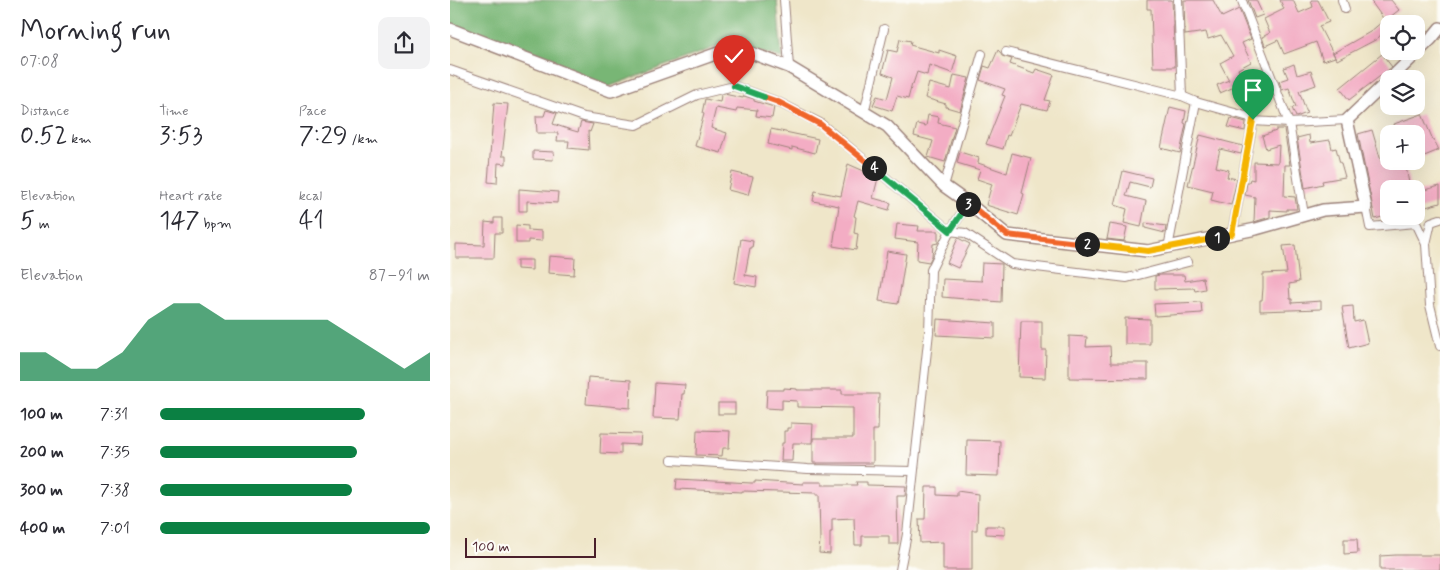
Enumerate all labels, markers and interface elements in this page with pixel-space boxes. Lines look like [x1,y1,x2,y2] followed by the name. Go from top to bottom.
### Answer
[20,13,171,50] text: Morning run
[1380,15,1425,225] map controls
[1380,15,1425,60] button: locate
[378,17,430,69] button: share
[713,35,755,86] pin
[720,42,748,70] icon: check
[20,51,59,72] text: 07:08
[1232,69,1274,120] pin
[1380,70,1425,115] button: layers
[1239,76,1267,104] icon: arrive
[20,102,69,120] text: Distance
[159,102,189,120] text: Time
[299,102,327,120] text: Pace
[20,120,67,153] text: 0.52
[159,120,203,153] text: 3:53
[299,120,348,153] text: 7:29
[1380,125,1425,170] button: +
[67,130,92,148] text: km
[348,130,378,148] text: /km
[862,156,886,180] pin: 4
[870,159,879,177] text: 4
[1380,180,1425,225] button: −
[20,187,75,205] text: Elevation
[159,187,222,205] text: Heart rate
[299,187,322,205] text: kcal
[956,192,980,216] pin: 3
[965,195,972,213] text: 3
[20,205,35,238] text: 5
[159,205,200,238] text: 147
[299,205,324,238] text: 41
[35,215,50,233] text: m
[200,215,232,233] text: bpm
[1204,226,1230,250] pin: 1
[1214,229,1221,247] text: 1
[1074,232,1100,256] pin: 2
[1084,235,1091,253] text: 2
[20,265,83,286] text: Elevation
[369,265,430,286] text: 87–91 m
[20,404,63,425] text: 100 m
[100,404,128,425] text: 7:31
[20,442,64,463] text: 200 m
[100,442,130,463] text: 7:35
[20,480,63,501] text: 300 m
[100,480,130,501] text: 7:38
[20,518,65,539] text: 400 m
[100,518,130,539] text: 7:01
[465,535,596,558] scale bar
[472,538,510,556] text: 100 m

